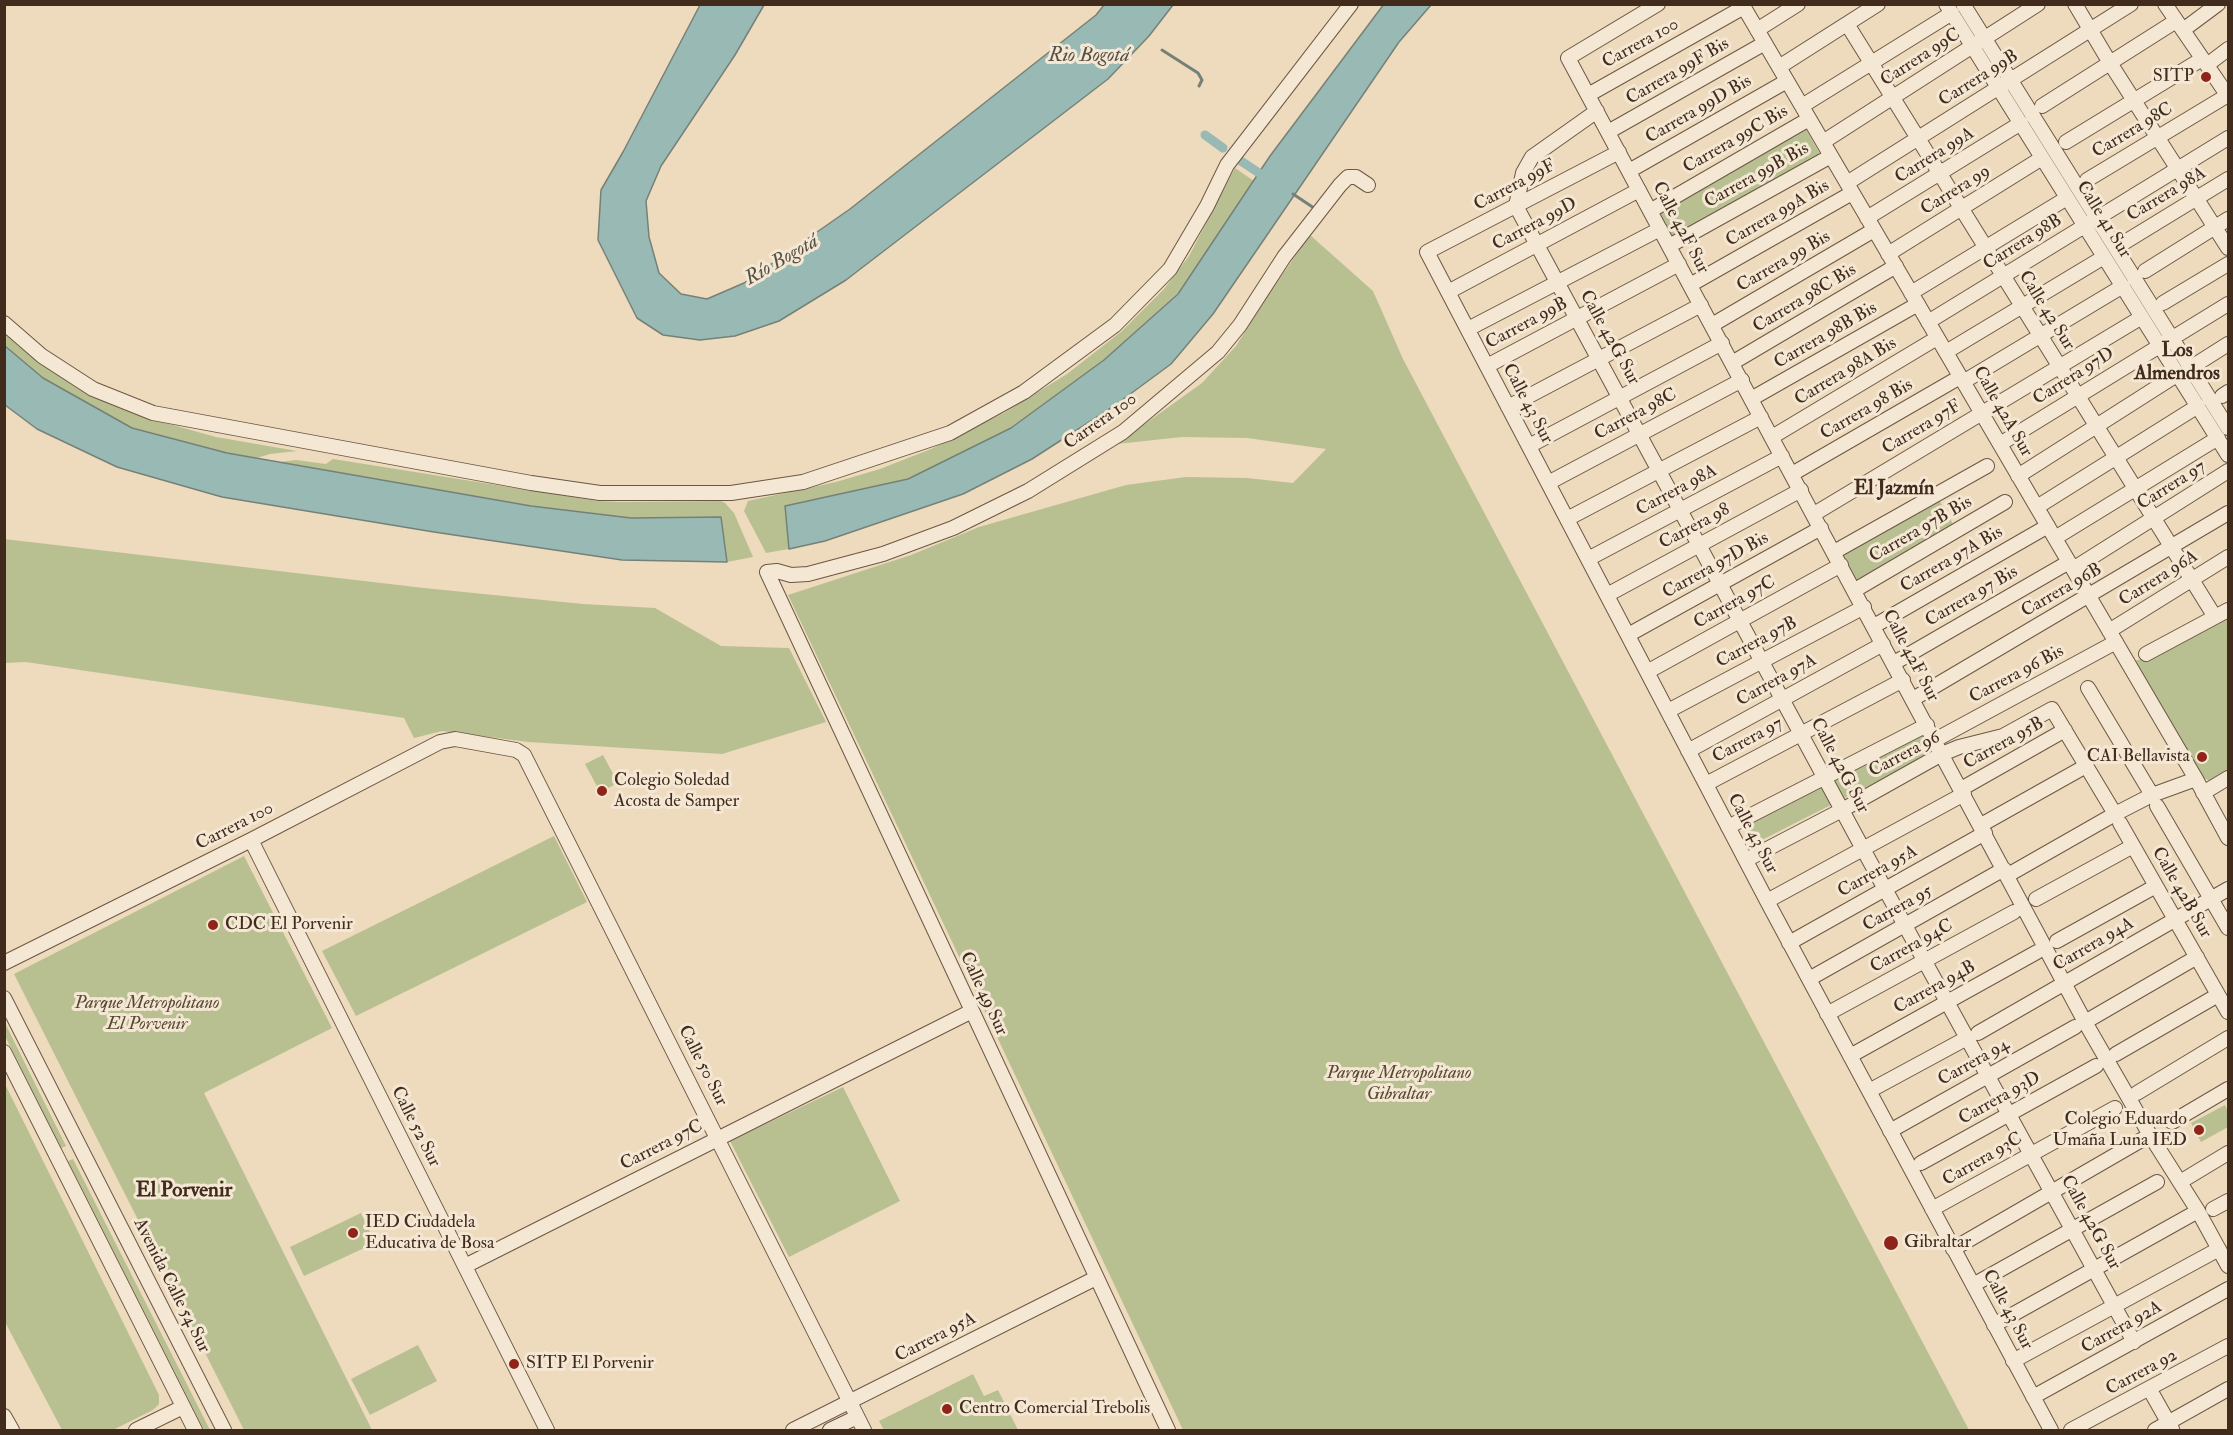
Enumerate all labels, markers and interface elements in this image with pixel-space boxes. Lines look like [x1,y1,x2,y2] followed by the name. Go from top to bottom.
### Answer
[1599,14,1683,74] street label: Carrera 100
[1877,24,1965,92] street label: Carrera 99C
[1623,34,1733,110] street label: Carrera 99F Bis
[1049,45,1129,69] water label: Rio Bogotá
[1935,46,2023,112] street label: Carrera 99B
[2153,66,2194,88] place label: SITP
[2199,70,2213,84] marker: SITP
[1642,71,1756,149] street label: Carrera 99D Bis
[2089,99,2177,163] street label: Carrera 98C
[1680,101,1792,179] street label: Carrera 99C Bis
[1891,123,1979,189] street label: Carrera 99A
[1701,138,1813,214] street label: Carrera 99B Bis
[1471,156,1559,216] street label: Carrera 99F
[1917,161,1995,221] street label: Carrera 99
[2124,163,2210,227] street label: Carrera 98A
[1723,176,1833,252] street label: Carrera 99A Bis
[2071,177,2135,263] street label: Calle 41 Sur
[1647,178,1713,278] street label: Calle 42F Sur
[1489,194,1581,256] street label: Carrera 99D
[1980,210,2066,276] street label: Carrera 98B
[1733,227,1835,297] street label: Carrera 99 Bis
[741,230,823,292] water label: Río Bogotá
[1749,260,1861,338] street label: Carrera 98C Bis
[2013,267,2079,355] street label: Calle 42 Sur
[1574,287,1644,389] street label: Calle 42G Sur
[1482,293,1572,355] street label: Carrera 99B
[1771,298,1881,374] street label: Carrera 98B Bis
[1791,333,1901,411] street label: Carrera 98A Bis
[2134,340,2220,387] district label: Los Almendros
[2030,344,2118,410] street label: Carrera 97D
[1497,360,1557,448] street label: Calle 43 Sur
[1967,363,2037,461] street label: Calle 42A Sur
[1817,375,1917,445] street label: Carrera 98 Bis
[1591,384,1681,446] street label: Carrera 98C
[1060,389,1142,455] street label: Carrera 100
[1879,396,1965,460] street label: Carrera 97F
[2134,457,2210,515] street label: Carrera 97
[1633,461,1721,521] street label: Carrera 98A
[1854,478,1934,502] district label: El Jazmín
[1866,492,1976,568] street label: Carrera 97B Bis
[1656,499,1734,555] street label: Carrera 98
[1897,522,2007,598] street label: Carrera 97A Bis
[1659,528,1773,604] street label: Carrera 97D Bis
[2116,546,2202,612] street label: Carrera 96A
[2018,559,2106,623] street label: Carrera 96B
[1922,562,2022,632] street label: Carrera 97 Bis
[1690,572,1780,634] street label: Carrera 97C
[1877,606,1943,706] street label: Calle 42F Sur
[1713,613,1801,673] street label: Carrera 97B
[1966,641,2068,709] street label: Carrera 96 Bis
[1733,650,1821,712] street label: Carrera 97A
[1709,713,1787,769] street label: Carrera 97
[1960,713,2048,775] street label: Carrera 95B
[1805,715,1873,817] street label: Calle 42G Sur
[1866,727,1944,783] street label: Carrera 96
[2087,746,2190,768] place label: CAI Bellavista
[2195,750,2209,764] marker: CAI Bellavista
[614,770,739,812] place label: Colegio Soledad Acosta de Samper
[595,784,609,798] marker: Colegio Soledad Acosta de Samper
[1722,790,1782,878] street label: Calle 43 Sur
[193,798,277,856] street label: Carrera 100
[1834,841,1922,903] street label: Carrera 95A
[2146,844,2216,942] street label: Calle 42B Sur
[1859,881,1937,937] street label: Carrera 95
[2050,913,2138,977] street label: Carrera 94A
[225,914,353,936] place label: CDC El Porvenir
[1867,915,1957,979] street label: Carrera 94C
[206,918,220,932] marker: CDC El Porvenir
[954,949,1012,1039] street label: Calle 49 Sur
[1890,957,1980,1019] street label: Carrera 94B
[75,993,219,1036] park label: Parque Metropolitano El Porvenir
[672,1022,732,1110] street label: Calle 50 Sur
[1935,1035,2013,1091] street label: Carrera 94
[1327,1063,1471,1106] park label: Parque Metropolitano Gibraltar
[1955,1068,2045,1130] street label: Carrera 93D
[385,1083,445,1171] street label: Calle 52 Sur
[2053,1109,2187,1152] place label: Colegio Eduardo Umaña Luna IED
[617,1116,707,1176] street label: Carrera 97C
[2192,1123,2206,1137] marker: Colegio Eduardo Umaña Luna IED
[1939,1128,2027,1192] street label: Carrera 93C
[2055,1172,2125,1274] street label: Calle 42G Sur
[136,1178,232,1204] district label: El Porvenir
[365,1212,494,1254] place label: IED Ciudadela Educativa de Bosa
[128,1215,214,1357] street label: Avenida Calle 54 Sur
[346,1226,360,1240] marker: IED Ciudadela Educativa de Bosa
[1904,1232,1971,1254] place label: Gibraltar
[1882,1234,1900,1252] marker: Gibraltar
[1977,1266,2037,1354] street label: Calle 43 Sur
[2078,1297,2166,1359] street label: Carrera 92A
[892,1308,980,1368] street label: Carrera 95A
[2103,1345,2181,1401] street label: Carrera 92
[526,1353,654,1375] place label: SITP El Porvenir
[507,1357,521,1371] marker: SITP El Porvenir
[959,1398,1150,1420] place label: Centro Comercial Trebolis
[940,1402,954,1416] marker: Centro Comercial Trebolis

